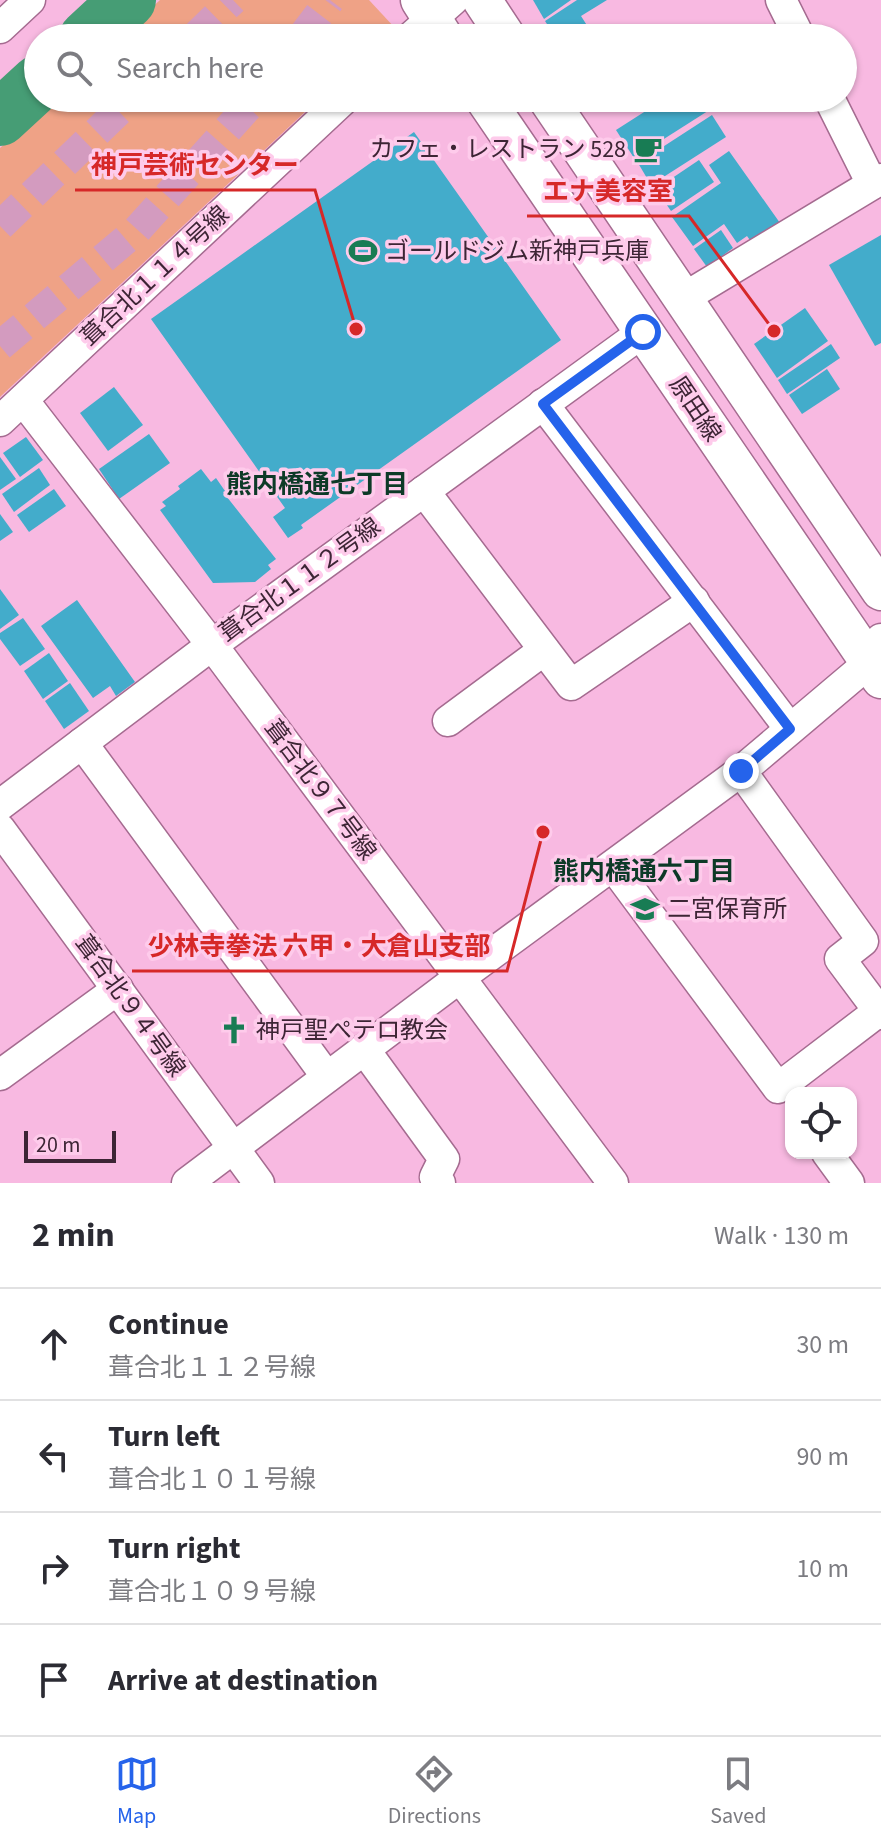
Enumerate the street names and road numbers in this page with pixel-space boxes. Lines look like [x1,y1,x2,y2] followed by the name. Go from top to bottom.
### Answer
[73,198,237,354] street label: 葺合北１１４号線
[660,369,730,449] street label: 原田線
[212,509,388,651] street label: 葺合北１１２号線
[255,712,385,868] street label: 葺合北９７号線
[66,928,194,1084] street label: 葺合北９４号線

